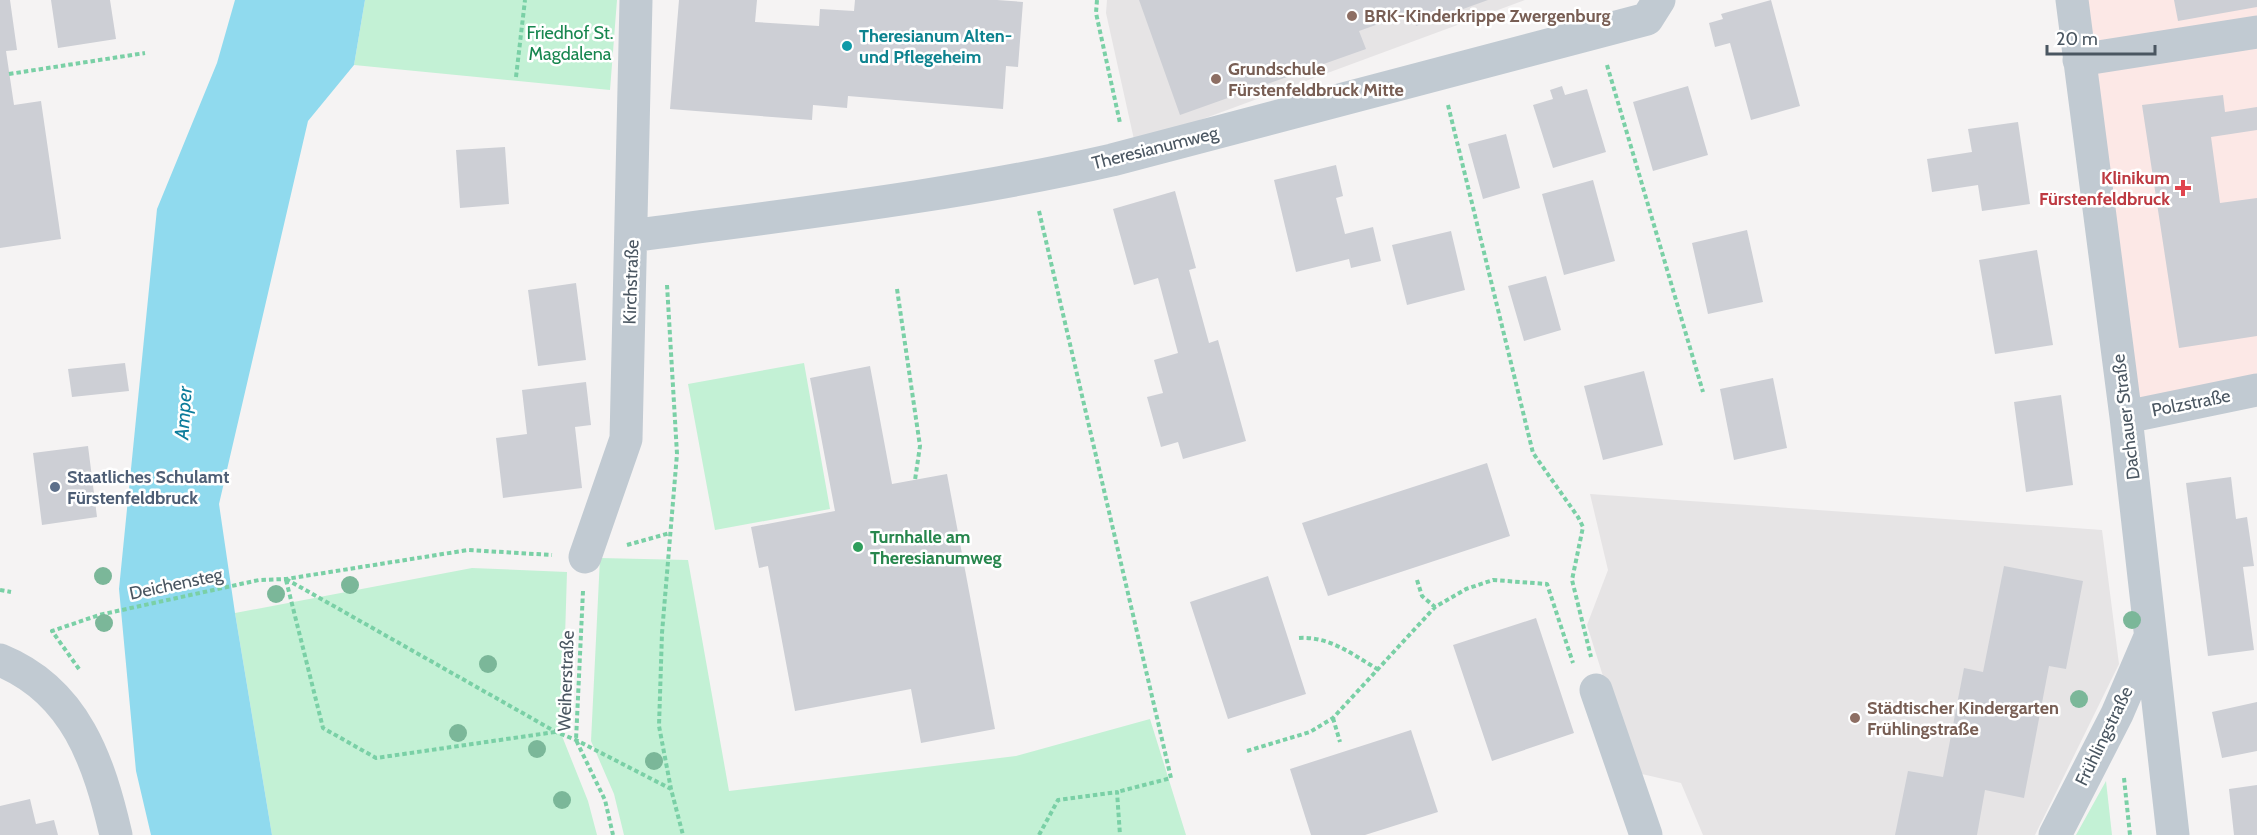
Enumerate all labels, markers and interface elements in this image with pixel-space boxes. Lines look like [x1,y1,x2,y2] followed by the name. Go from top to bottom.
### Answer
[1364,5,1610,27] place label: BRK-Kinderkrippe Zwergenburg
[1345,9,1359,23] marker: BRK-Kinderkrippe Zwergenburg
[2047,18,2155,56] scale bar
[527,22,613,65] park label: Friedhof St. Magdalena
[859,25,1012,68] place label: Theresianum Alten- und Pflegeheim
[2056,28,2098,50] text: 20 m
[840,39,854,53] marker: Theresianum Alten- und Pflegeheim
[1228,58,1404,101] place label: Grundschule Fürstenfeldbruck Mitte
[1209,72,1223,86] marker: Grundschule Fürstenfeldbruck Mitte
[1090,121,1221,174] street label: Theresianumweg
[2039,167,2170,210] place label: Klinikum Fürstenfeldbruck
[2174,179,2192,197] marker: Klinikum Fürstenfeldbruck
[619,239,643,325] street label: Kirchstraße
[2107,353,2145,481] street label: Dachauer Straße
[169,385,197,441] water label: Amper
[2150,385,2232,421] street label: Polzstraße
[67,466,229,509] place label: Staatliches Schulamt Fürstenfeldbruck
[48,480,62,494] marker: Staatliches Schulamt Fürstenfeldbruck
[870,526,1002,569] place label: Turnhalle am Theresianumweg
[851,540,865,554] marker: Turnhalle am Theresianumweg
[127,563,226,605] street label: Deichensteg
[553,630,579,732] street label: Weiherstraße
[2070,683,2138,789] street label: Frühlingstraße
[1867,697,2059,740] place label: Städtischer Kindergarten Frühlingstraße
[1848,711,1862,725] marker: Städtischer Kindergarten Frühlingstraße

